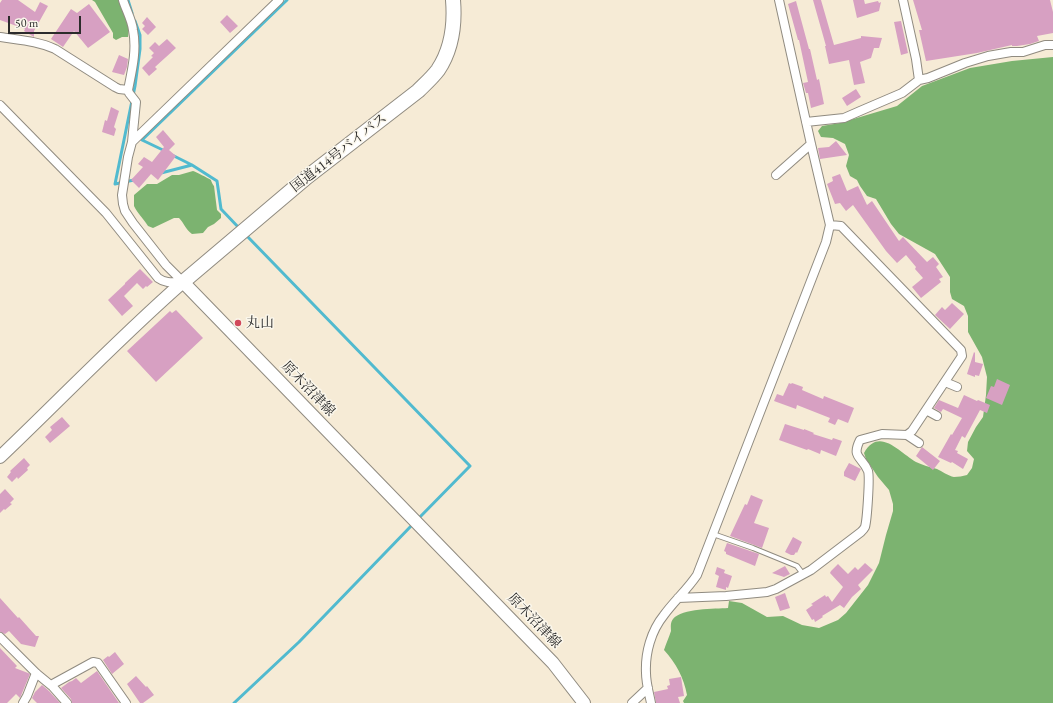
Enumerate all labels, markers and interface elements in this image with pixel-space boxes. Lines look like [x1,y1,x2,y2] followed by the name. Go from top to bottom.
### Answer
[10,8,83,34] scale bar
[15,15,38,31] text: 50 m
[287,110,391,196] street label: 国道414号バイパス
[246,315,274,331] place label: 丸山
[233,318,243,328] marker: 丸山
[278,358,338,420] street label: 原木沼津線
[504,590,564,652] street label: 原木沼津線

